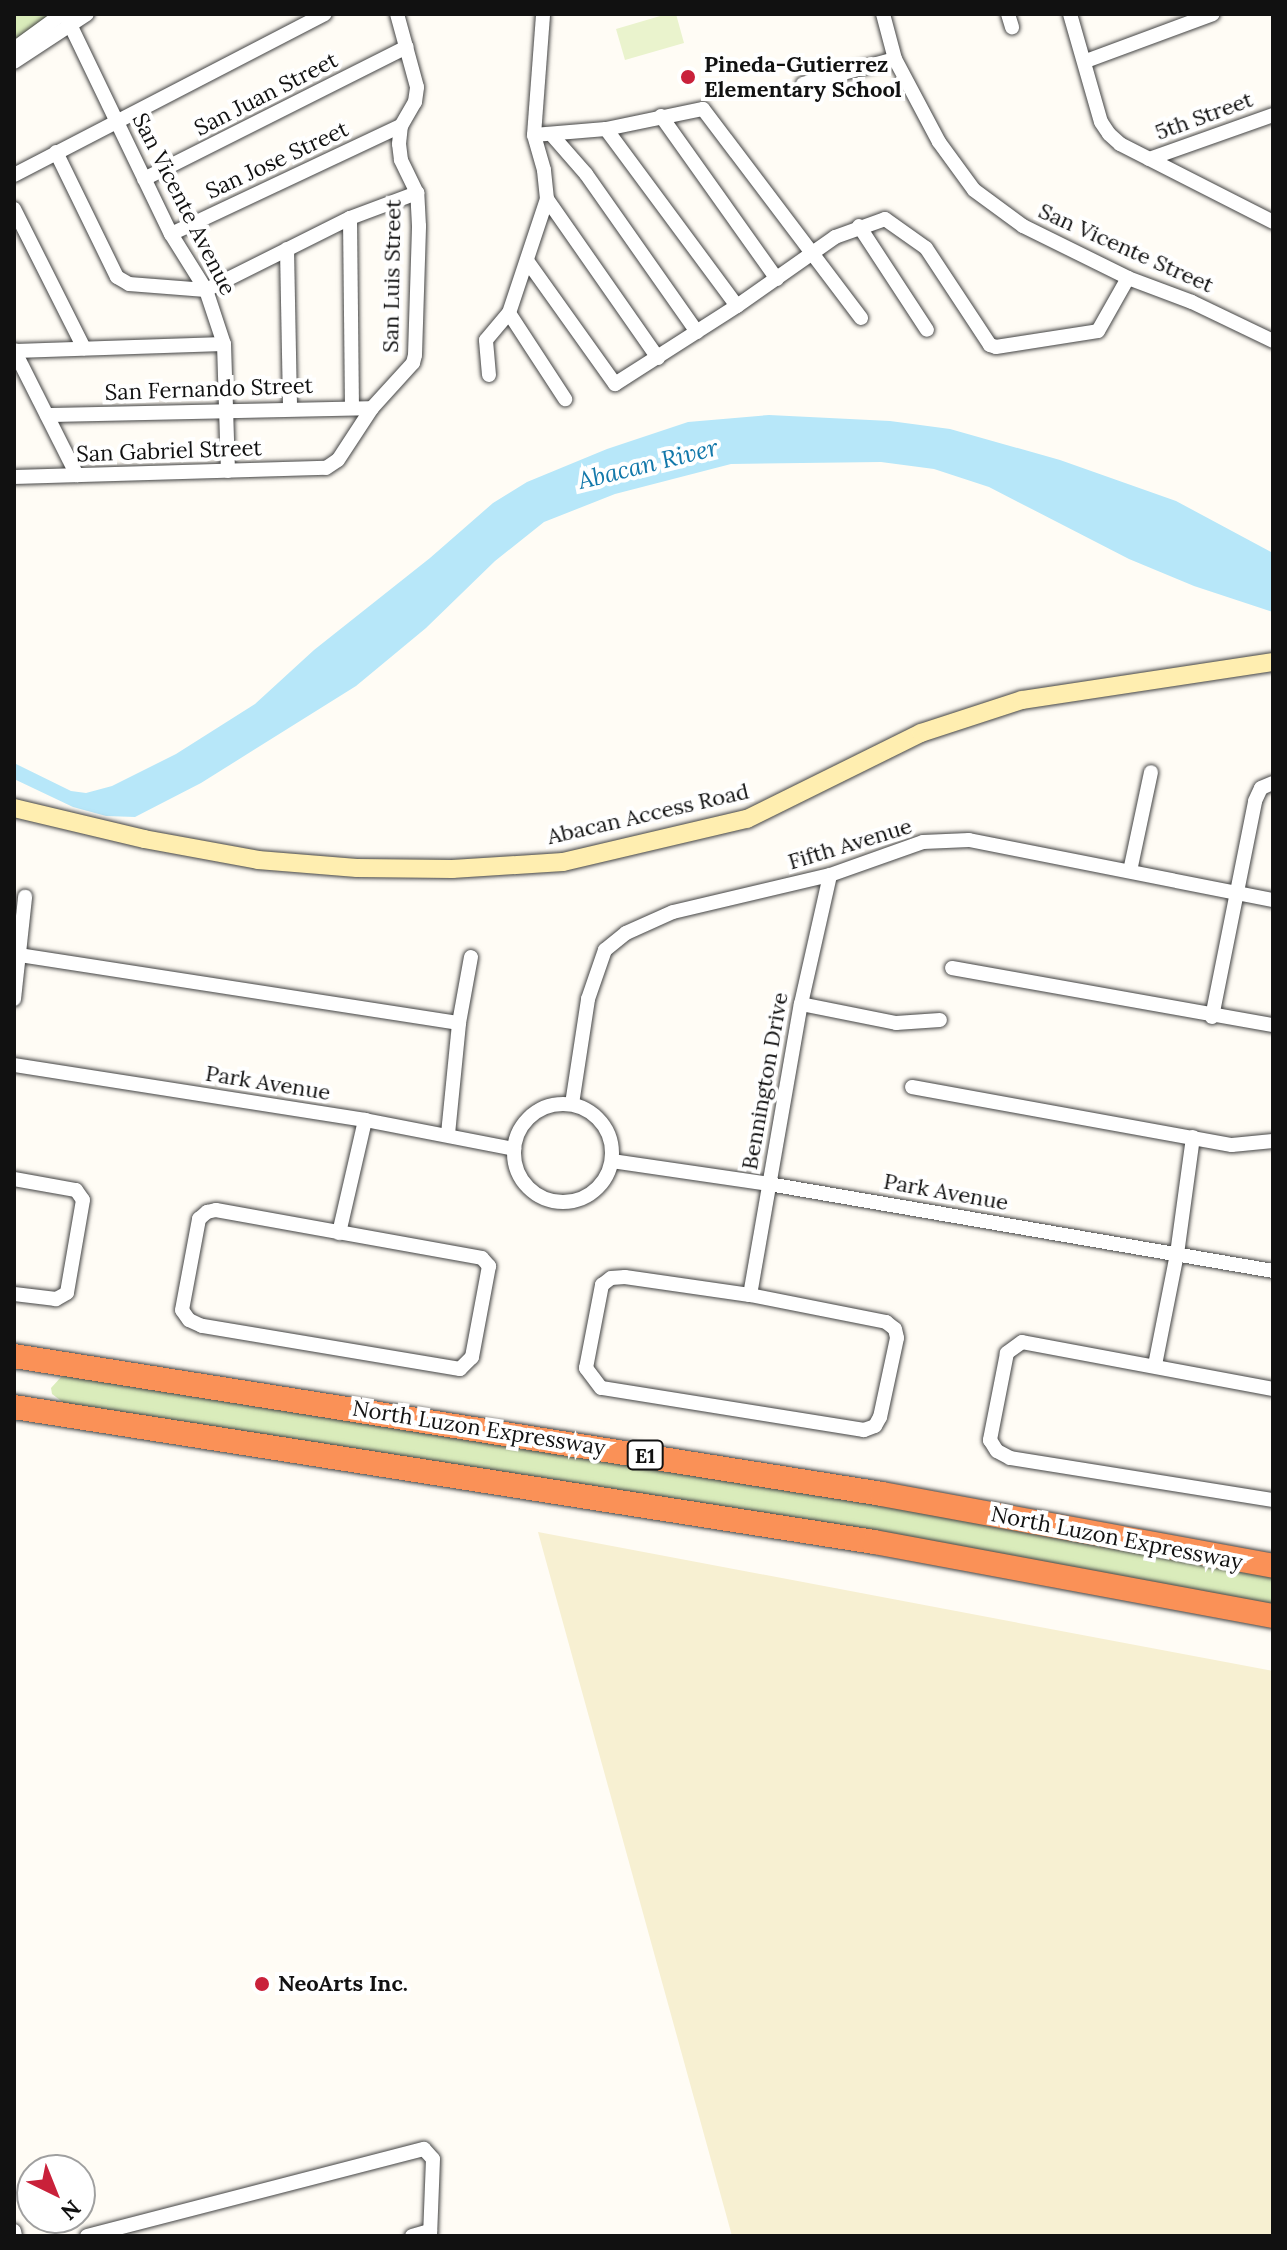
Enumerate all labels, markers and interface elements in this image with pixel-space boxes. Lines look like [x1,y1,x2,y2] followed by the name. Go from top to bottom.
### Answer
[190,47,342,141] street label: San Juan Street
[704,51,902,102] place label: Pineda-Gutierrez Elementary School
[679,68,697,86] marker: Pineda-Gutierrez Elementary School
[1152,86,1256,146] street label: 5th Street
[127,109,241,299] street label: San Vicente Avenue
[202,115,352,205] street label: San Jose Street
[1035,198,1217,298] street label: San Vicente Street
[377,199,407,353] street label: San Luis Street
[104,372,314,406] street label: San Fernando Street
[575,433,721,495] water label: Abacan River
[76,435,262,467] street label: San Gabriel Street
[545,778,751,850] street label: Abacan Access Road
[785,813,915,875] street label: Fifth Avenue
[736,990,794,1172] street label: Bennington Drive
[204,1060,332,1106] street label: Park Avenue
[882,1168,1010,1216] street label: Park Avenue
[351,1395,607,1461] street label: North Luzon Expressway
[625,1439,665,1471] road number: E1
[989,1501,1245,1575] street label: North Luzon Expressway
[278,1971,408,1997] place label: NeoArts Inc.
[253,1975,271,1993] marker: NeoArts Inc.
[16,2154,96,2234] north arrow
[55,2194,87,2226] text: N

